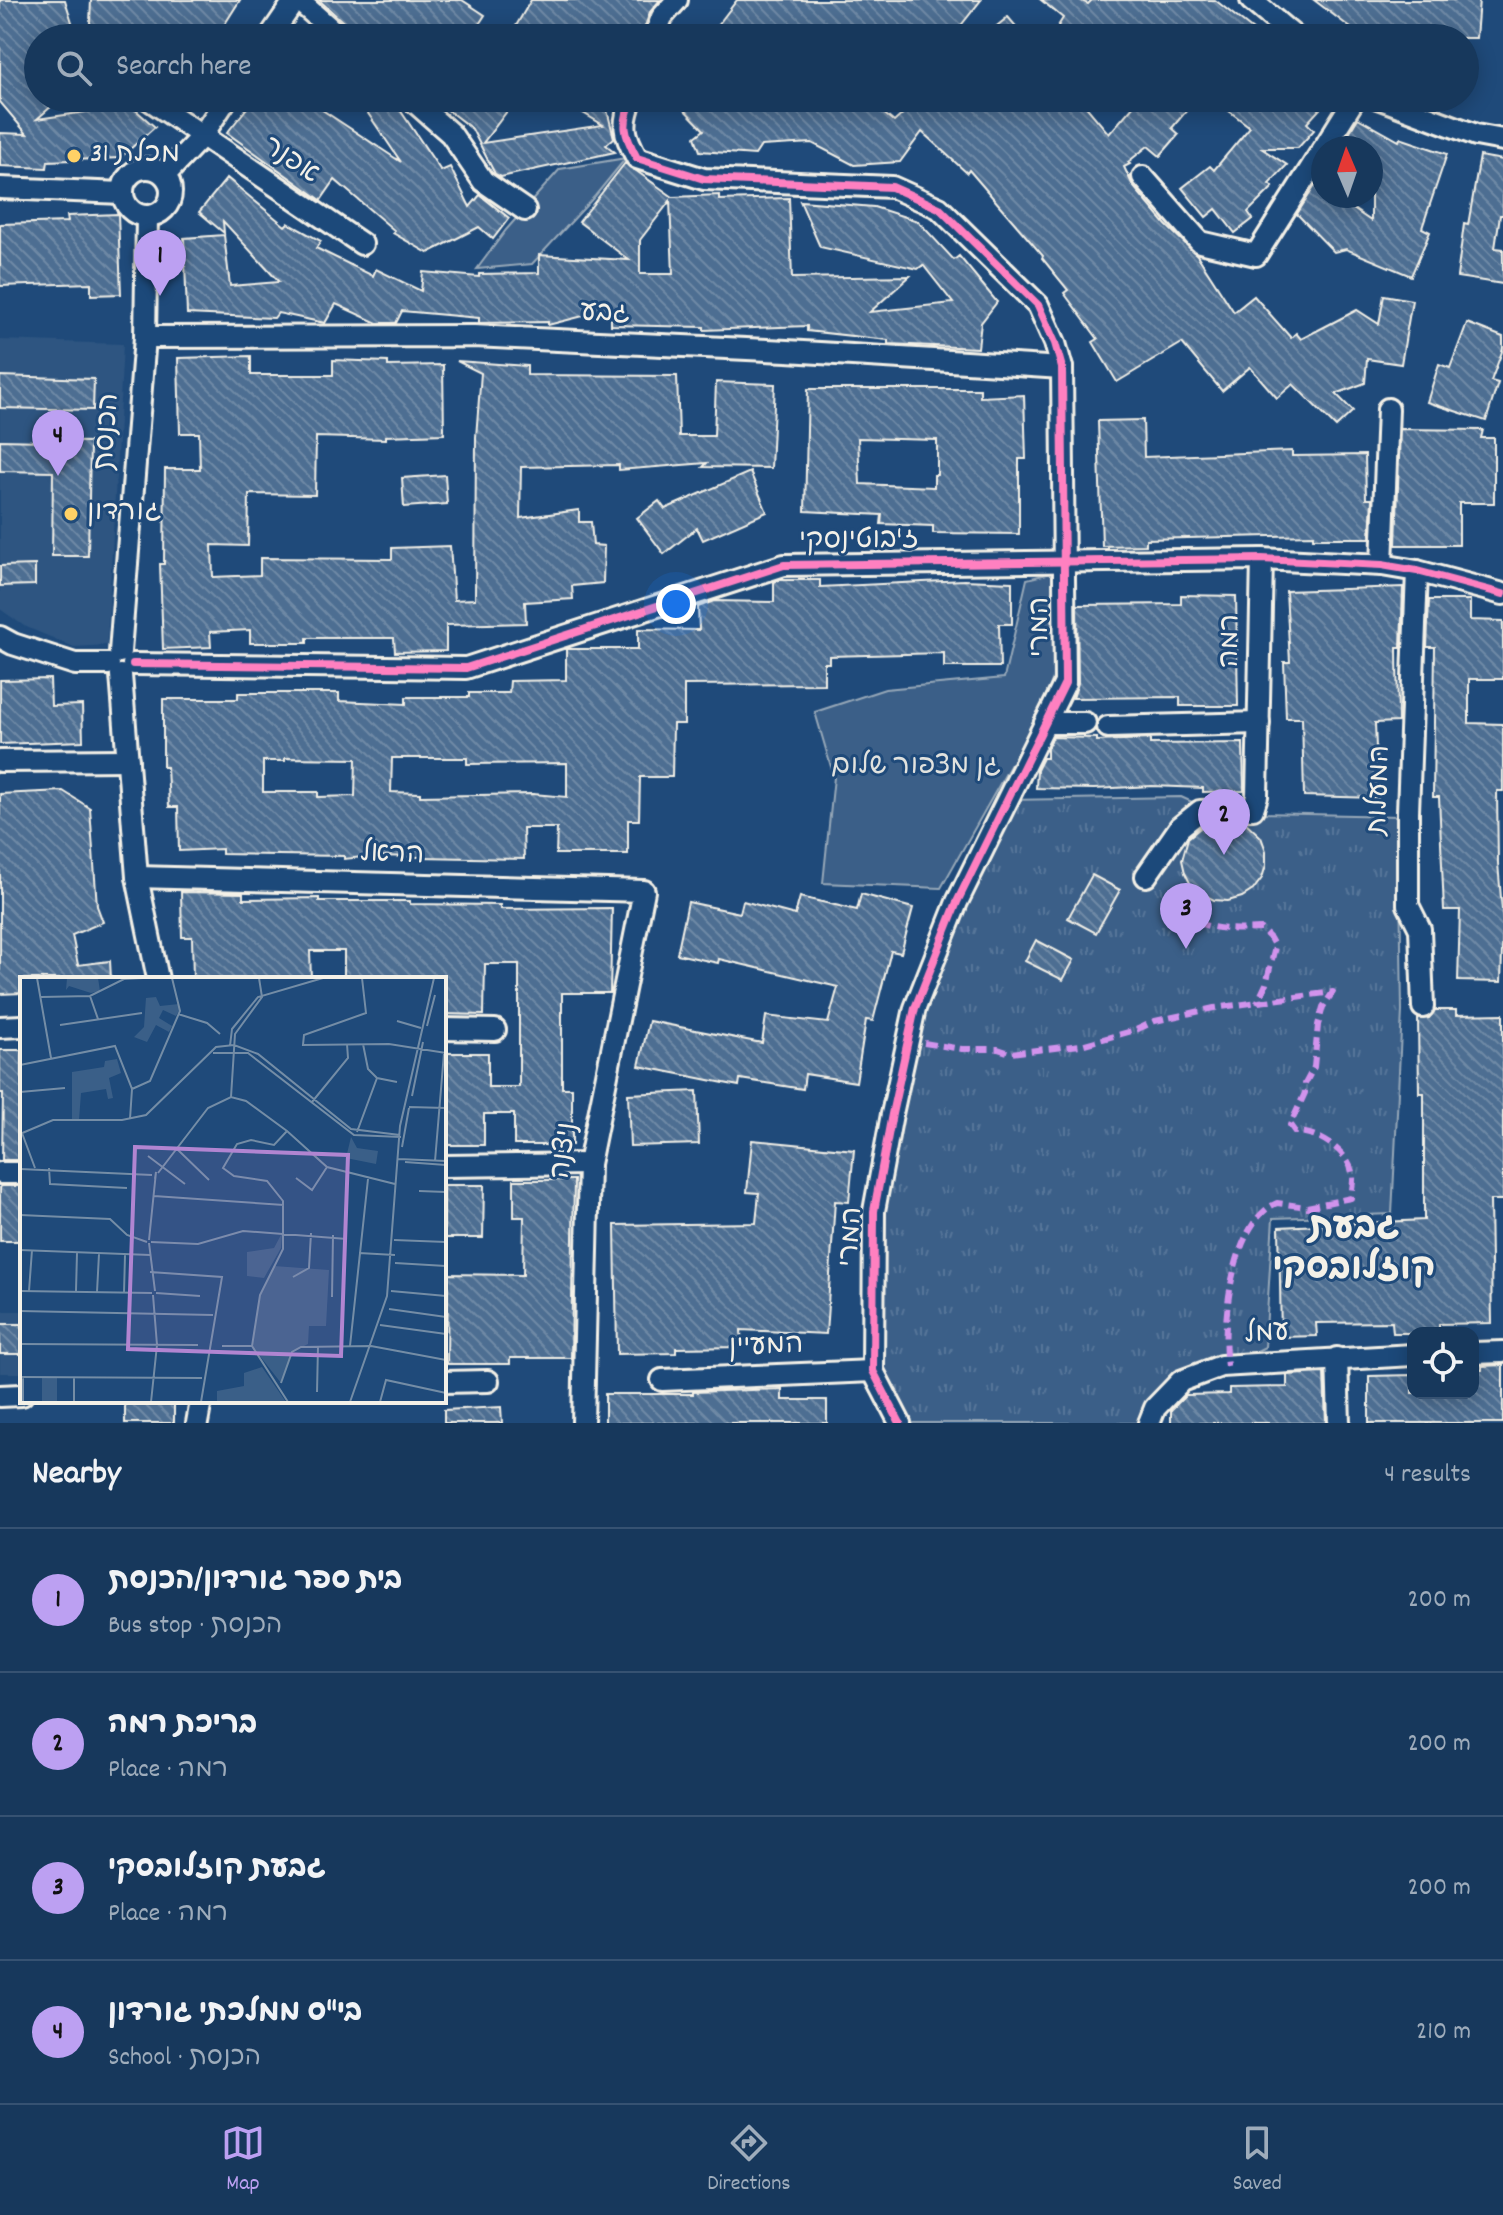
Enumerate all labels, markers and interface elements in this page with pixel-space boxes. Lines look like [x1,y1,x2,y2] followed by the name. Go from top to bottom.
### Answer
[24,24,1479,112] search box
[52,46,96,90] icon: search
[116,47,252,90] text: Search here
[253,128,327,196] street label: אפנר
[90,136,180,176] place label: מכלת 31
[1311,136,1383,208] north arrow
[65,147,83,165] marker: מכלת 31
[134,230,186,296] pin: 1
[579,294,631,336] street label: גבע
[86,392,132,472] street label: הכנסת
[32,410,84,476] pin: 4
[87,494,162,534] place label: גורדון
[62,505,80,523] marker: גורדון
[799,521,919,563] street label: ז'בוטינסקי
[656,584,696,624] your location
[1022,597,1062,657] street label: המרי
[1212,614,1252,668] street label: רמה
[1359,744,1403,838] street label: המעלות
[831,748,1001,788] park label: גן מצפור שלום
[1198,789,1250,855] pin: 2
[359,835,425,877] street label: הראל
[1160,883,1212,949] pin: 3
[20,977,446,1403] inset map
[542,1120,590,1182] street label: ניצנה
[1273,1204,1435,1297] district label: גבעת קוזלובסקי
[831,1205,875,1269] street label: המרי
[1243,1313,1291,1357] street label: עמל
[728,1327,804,1369] street label: המעיין
[1407,1327,1479,1399] map controls
[1407,1327,1479,1399] button: locate
[32,1451,121,1500] text: Nearby
[1384,1457,1471,1494] text: 4 results
[108,1561,402,1604] text: בית ספר גורדון/הכנסת
[55,1582,61,1619] text: 1
[1407,1582,1471,1619] text: 200 m
[108,1608,282,1645] text: Bus stop · הכנסת
[108,1705,257,1748] text: בריכת רמה
[52,1726,64,1763] text: 2
[1407,1726,1471,1763] text: 200 m
[108,1752,228,1789] text: Place · רמה
[108,1849,326,1892] text: גבעת קוזלובסקי
[52,1870,64,1907] text: 3
[1407,1870,1471,1907] text: 200 m
[108,1896,228,1933] text: Place · רמה
[108,1993,362,2036] text: בי"ס ממלכתי גורדון
[53,2014,63,2051] text: 4
[1416,2014,1471,2051] text: 210 m
[108,2040,261,2077] text: School · הכנסת
[221,2121,265,2200] tab: Map
[707,2121,791,2200] tab: Directions
[1233,2121,1282,2200] tab: Saved

